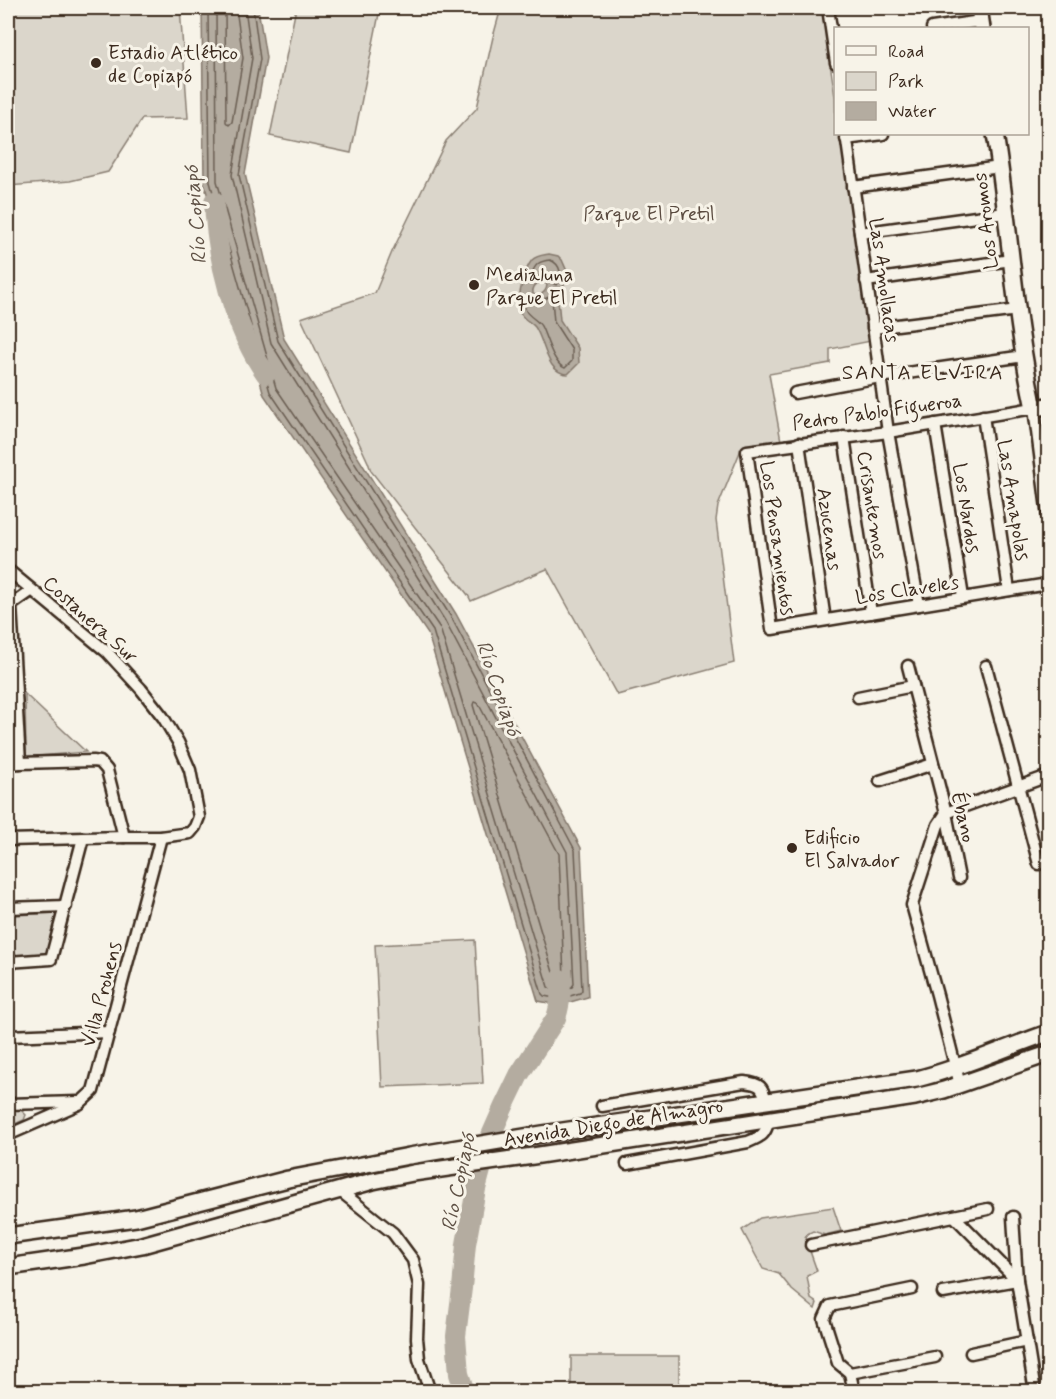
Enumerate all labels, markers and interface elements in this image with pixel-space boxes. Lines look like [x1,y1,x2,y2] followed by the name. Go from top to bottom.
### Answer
[834,27,1029,135] legend
[108,40,238,90] place label: Estadio Atlético de Copiapó
[888,40,924,64] text: Road
[89,56,103,70] marker: Estadio Atlético de Copiapó
[888,70,924,94] text: Park
[888,100,937,124] text: Water
[178,163,214,265] water label: Río Copiapó
[967,171,1006,271] street label: Los Aromos
[583,201,715,228] park label: Parque El Pretil
[861,216,906,344] street label: Las Amollacas
[486,262,618,312] place label: Medialuna Parque El Pretil
[467,278,481,292] marker: Medialuna Parque El Pretil
[842,359,1004,387] district label: SANTA ELVIRA
[791,387,964,440] street label: Pedro Pablo Figueroa
[990,438,1035,563] street label: Las Amapolas
[850,449,893,562] street label: Crisantemos
[752,459,801,617] street label: Los Pensamientos
[945,461,986,555] street label: Los Nardos
[809,486,848,573] street label: Azucenas
[854,569,961,612] street label: Los Claveles
[36,570,144,670] street label: Costanera Sur
[469,637,528,741] water label: Río Copiapó
[944,789,981,845] street label: Ébano
[804,825,900,875] place label: Edificio El Salvador
[785,841,799,855] marker: Edificio El Salvador
[75,939,129,1050] street label: Villa Prohens
[502,1093,725,1156] street label: Avenida Diego de Almagro
[435,1130,483,1234] water label: Río Copiapó

